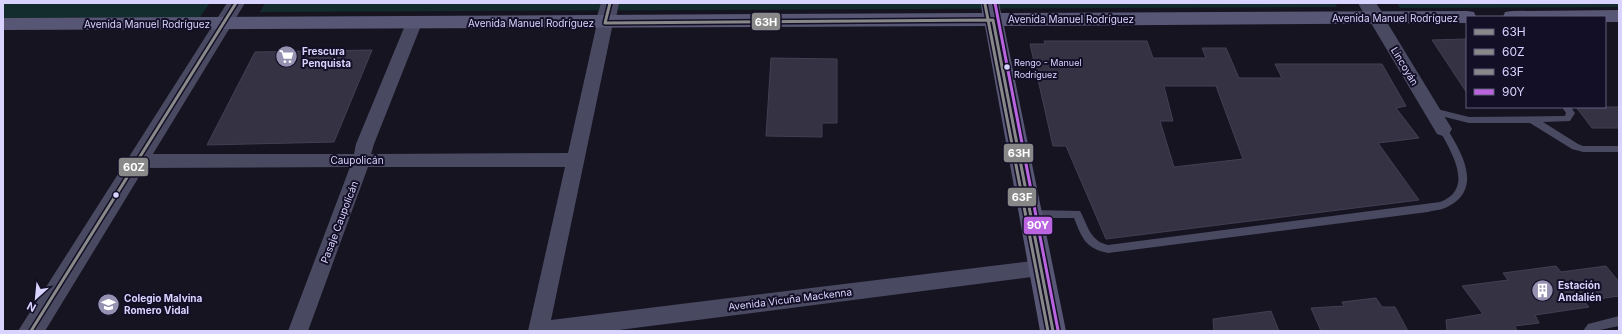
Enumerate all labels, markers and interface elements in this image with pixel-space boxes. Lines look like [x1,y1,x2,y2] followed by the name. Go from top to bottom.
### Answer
[751,12,781,31] line badge: 63H
[1332,12,1458,24] street label: Avenida Manuel Rodríguez
[1008,13,1134,25] street label: Avenida Manuel Rodríguez
[755,15,777,29] text: 63H
[1466,16,1606,108] legend
[468,17,594,29] street label: Avenida Manuel Rodríguez
[84,18,210,30] street label: Avenida Manuel Rodríguez
[1502,24,1526,39] text: 63H
[273,44,299,70] supermarket icon: Frescura Penquista
[1502,44,1525,59] text: 60Z
[302,45,351,69] place label: Frescura Penquista
[1389,45,1421,87] street label: Lincoyán
[1014,57,1082,80] place label: Rengo - Manuel Rodríguez
[1002,62,1012,72] marker: Rengo - Manuel Rodríguez
[1502,64,1524,79] text: 63F
[1502,84,1525,99] text: 90Y
[1003,143,1034,163] line badge: 63H
[1008,146,1030,160] text: 63H
[330,154,384,166] street label: Caupolicán
[118,157,149,177] line badge: 60Z
[123,160,145,174] text: 60Z
[318,179,360,265] street label: Pasaje Caupolicán
[1007,187,1037,207] line badge: 63F
[111,190,121,200] unlabelled marker
[1012,190,1032,204] text: 63F
[1023,216,1053,235] line badge: 90Y
[1027,218,1049,232] text: 90Y
[16,278,56,318] north arrow
[1529,278,1555,304] building icon: Estación Andalién
[1558,279,1601,303] place label: Estación Andalién
[727,285,853,313] street label: Avenida Vicuña Mackenna
[96,291,122,317] school or university icon: Colegio Malvina Romero Vidal
[124,292,203,316] place label: Colegio Malvina Romero Vidal
[25,299,38,315] text: N

